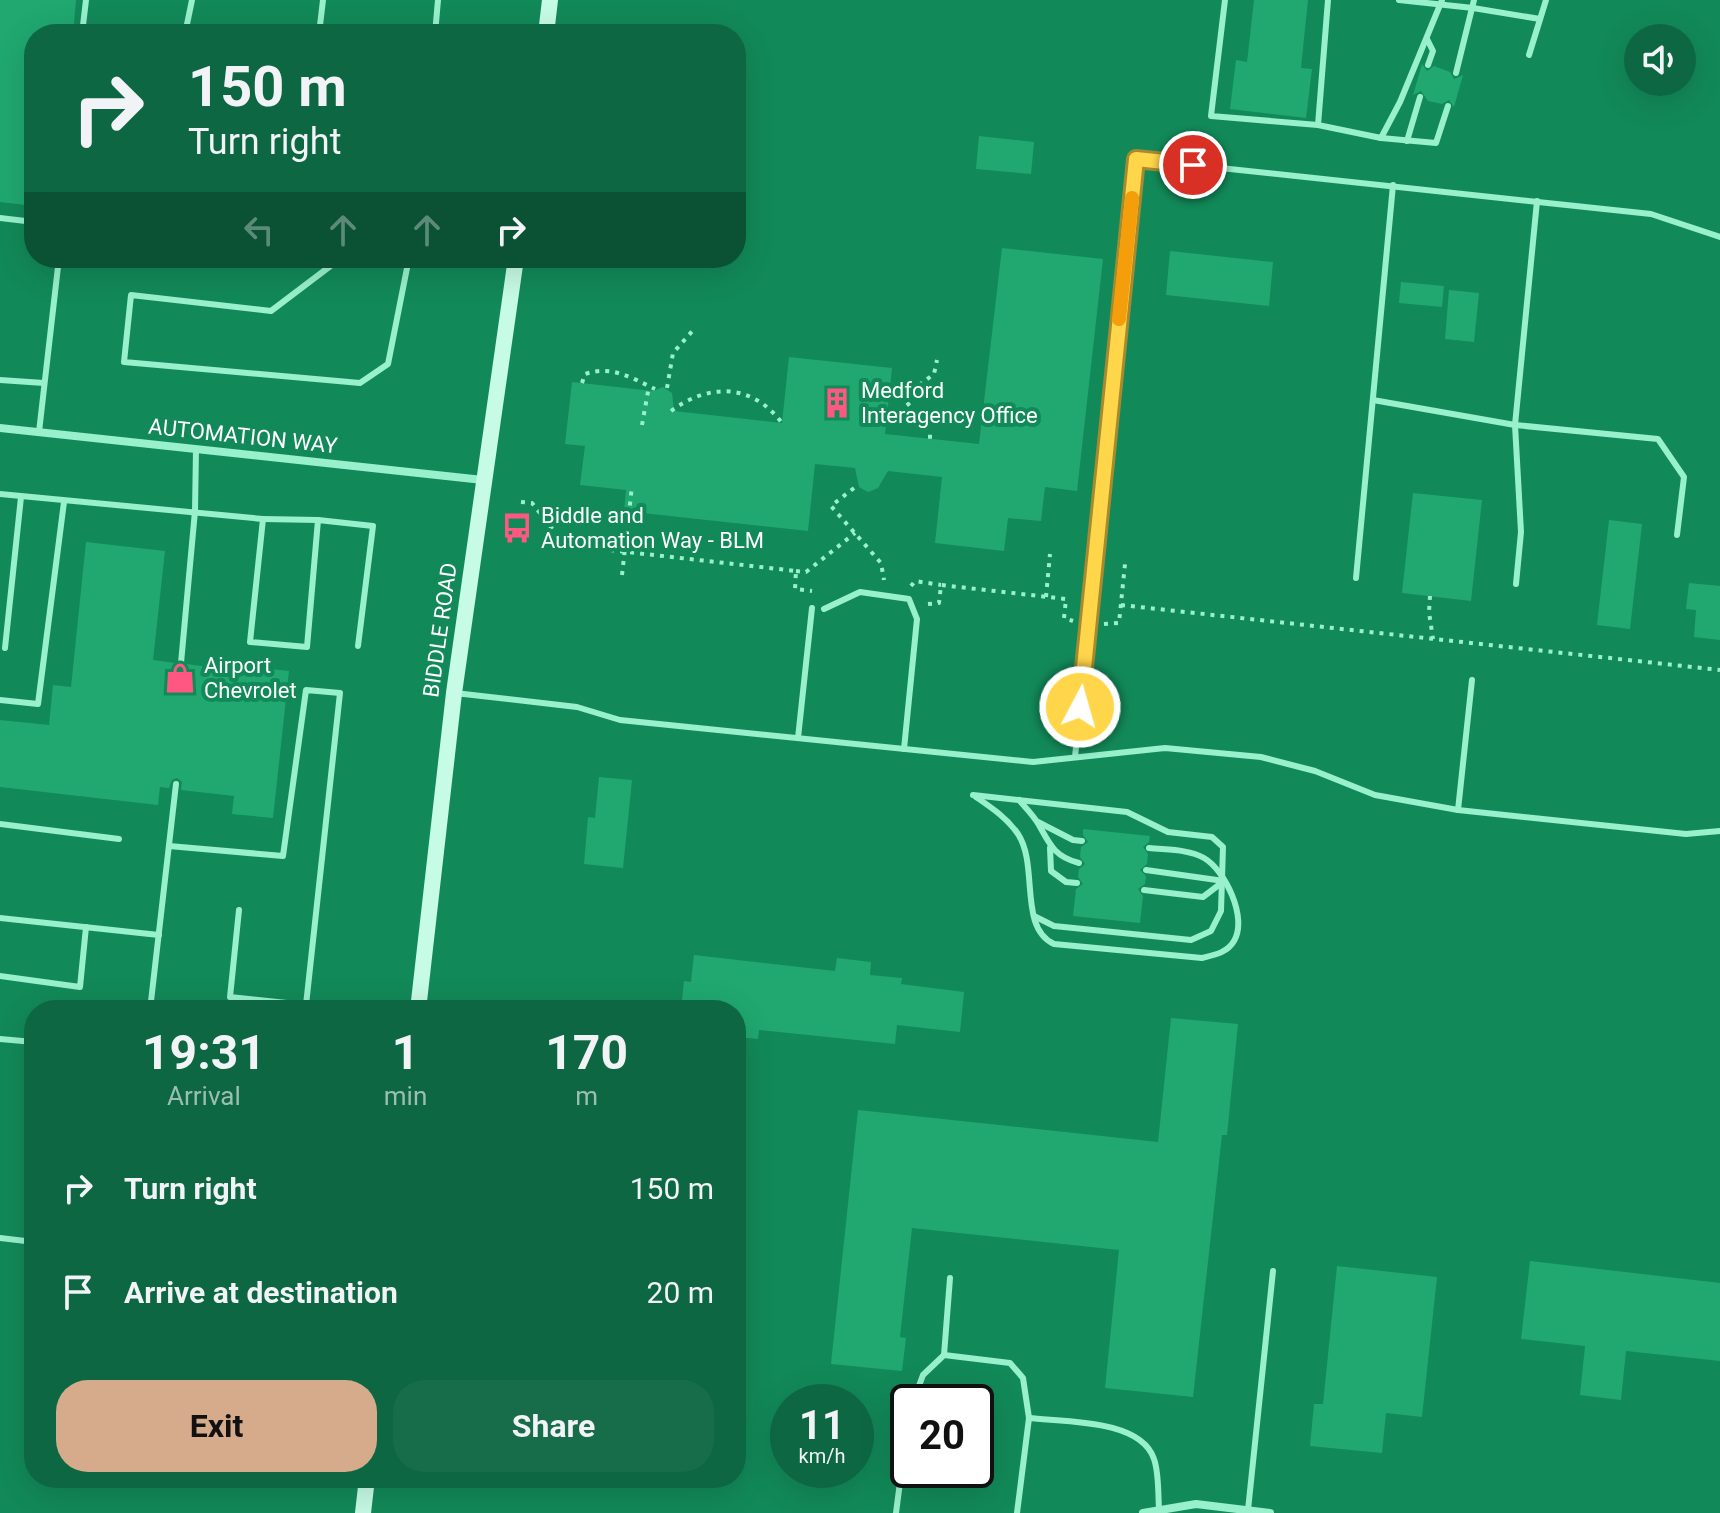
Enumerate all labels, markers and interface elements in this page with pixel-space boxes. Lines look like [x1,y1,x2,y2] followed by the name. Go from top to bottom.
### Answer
[1624,24,1696,96] map controls
[1624,24,1696,96] button: sound
[188,54,347,120] text: 150 m
[56,56,160,160] icon: right
[188,121,341,163] text: Turn right
[1159,131,1227,199] pin
[1171,143,1215,187] icon: arrive
[237,208,281,252] icon: left
[321,208,365,252] icon: ahead
[405,208,449,252] icon: ahead
[489,208,533,252] icon: right
[861,378,1038,428] place label: Medford Interagency Office
[820,386,854,420] building icon: Medford Interagency Office
[147,414,339,458] street label: AUTOMATION WAY
[541,503,764,553] place label: Biddle and Automation Way - BLM
[500,511,534,545] bus stop icon: Biddle and Automation Way - BLM
[418,561,462,699] street label: BIDDLE ROAD
[204,653,297,703] place label: Airport Chevrolet
[163,661,197,695] shop icon: Airport Chevrolet
[1038,665,1122,749] position arrow
[142,1024,266,1081] text: 19:31
[392,1024,419,1081] text: 1
[545,1024,628,1081] text: 170
[167,1081,241,1111] text: Arrival
[384,1081,427,1111] text: min
[575,1081,598,1111] text: m
[56,1166,100,1210] icon: right
[124,1171,257,1206] text: Turn right
[630,1171,714,1206] text: 150 m
[56,1270,100,1314] icon: arrive
[124,1275,398,1310] text: Arrive at destination
[647,1275,714,1310] text: 20 m
[56,1380,377,1472] button: Exit
[393,1380,714,1472] button: Share
[890,1384,994,1488] speed limit sign: 20
[799,1402,845,1449] text: 11
[799,1444,845,1468] text: km/h

